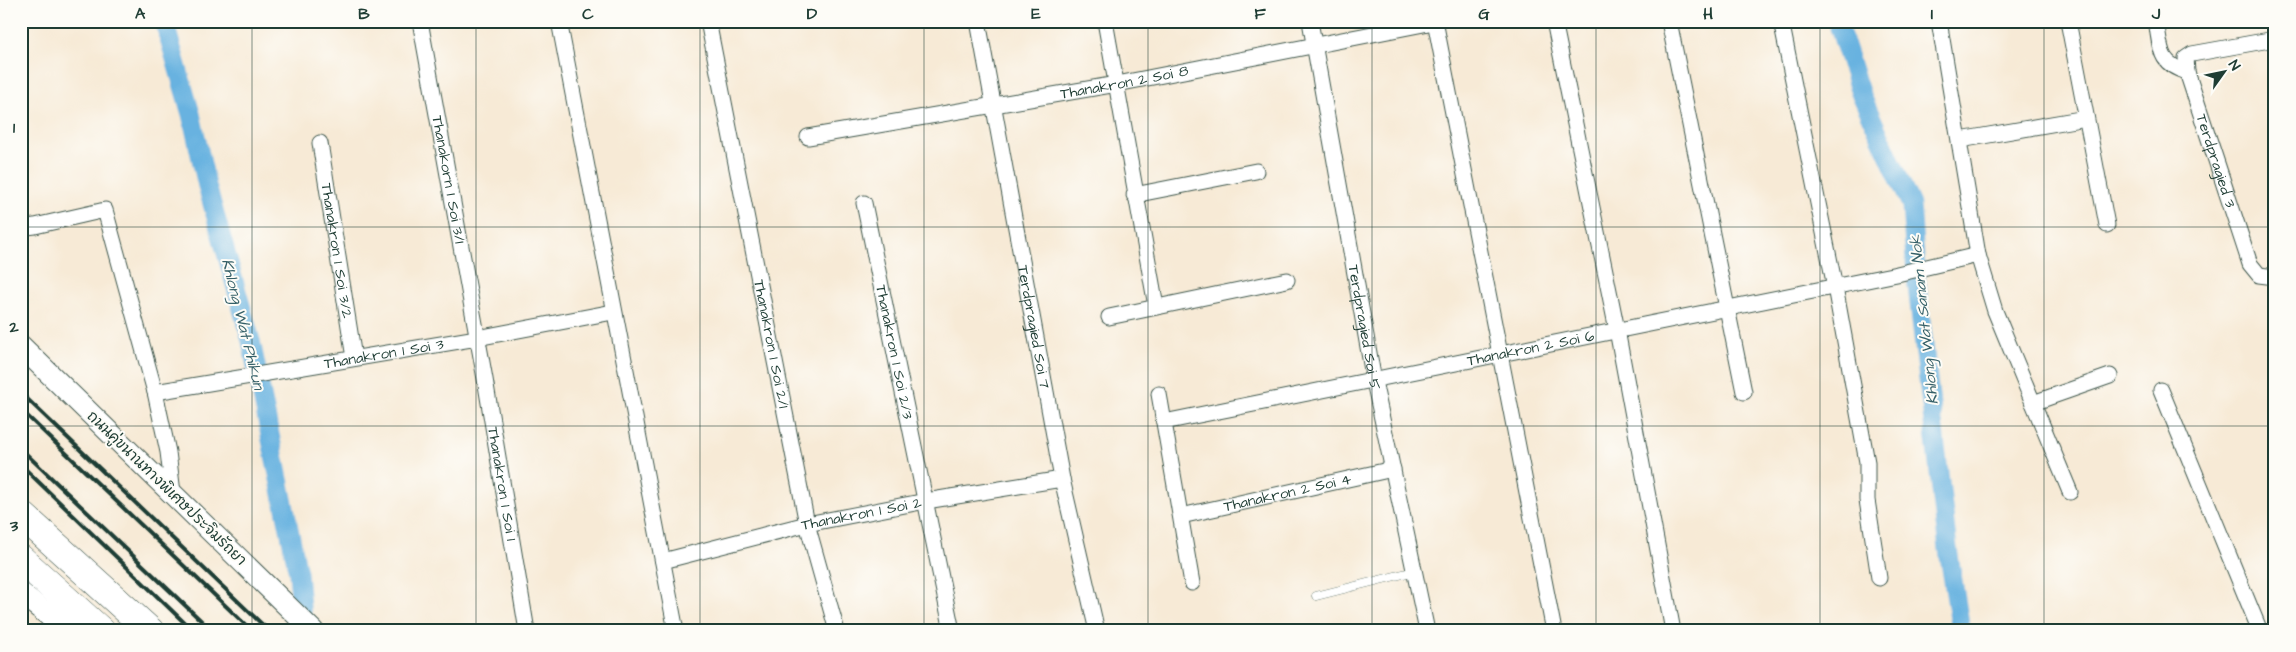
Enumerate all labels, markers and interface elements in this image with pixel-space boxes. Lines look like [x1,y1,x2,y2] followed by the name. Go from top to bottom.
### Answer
[135,3,146,25] text: A
[358,3,370,25] text: B
[582,3,594,25] text: C
[807,3,818,25] text: D
[1031,3,1041,25] text: E
[1254,3,1266,25] text: F
[1478,3,1490,25] text: G
[1703,3,1713,25] text: H
[1931,3,1933,25] text: I
[2151,3,2161,25] text: J
[2198,48,2248,98] north arrow
[2223,56,2245,75] text: N
[1059,60,1190,105] street label: Thanakron 2 Soi 8
[2191,111,2241,211] street label: Terdpragied 3
[426,114,470,245] street label: Thanakorn 1 Soi 3/1
[13,117,16,139] text: 1
[316,182,358,320] street label: Thanakron 1 Soi 3/2
[1904,233,1945,406] water label: Khlong Wat Sanam Nok
[215,256,270,394] water label: Khlong Wat Phikun
[1343,263,1386,392] street label: Terdpragied Soi 5
[1012,264,1055,390] street label: Terdpragied Soi 7
[748,278,794,410] street label: Thanakron 1 Soi 2/1
[870,283,918,421] street label: Thanakron 1 Soi 2/3
[8,316,19,338] text: 2
[1465,325,1597,372] street label: Thanakron 2 Soi 6
[322,334,446,374] street label: Thanakron 1 Soi 3
[82,406,251,571] street label: ถนนคู่ขนานทางพิเศษประจิมรัถยา
[482,425,522,542] street label: Thanakron 1 Soi 1
[1222,469,1353,517] street label: Thanakron 2 Soi 4
[799,492,924,536] street label: Thanakron 1 Soi 2
[9,515,19,537] text: 3

